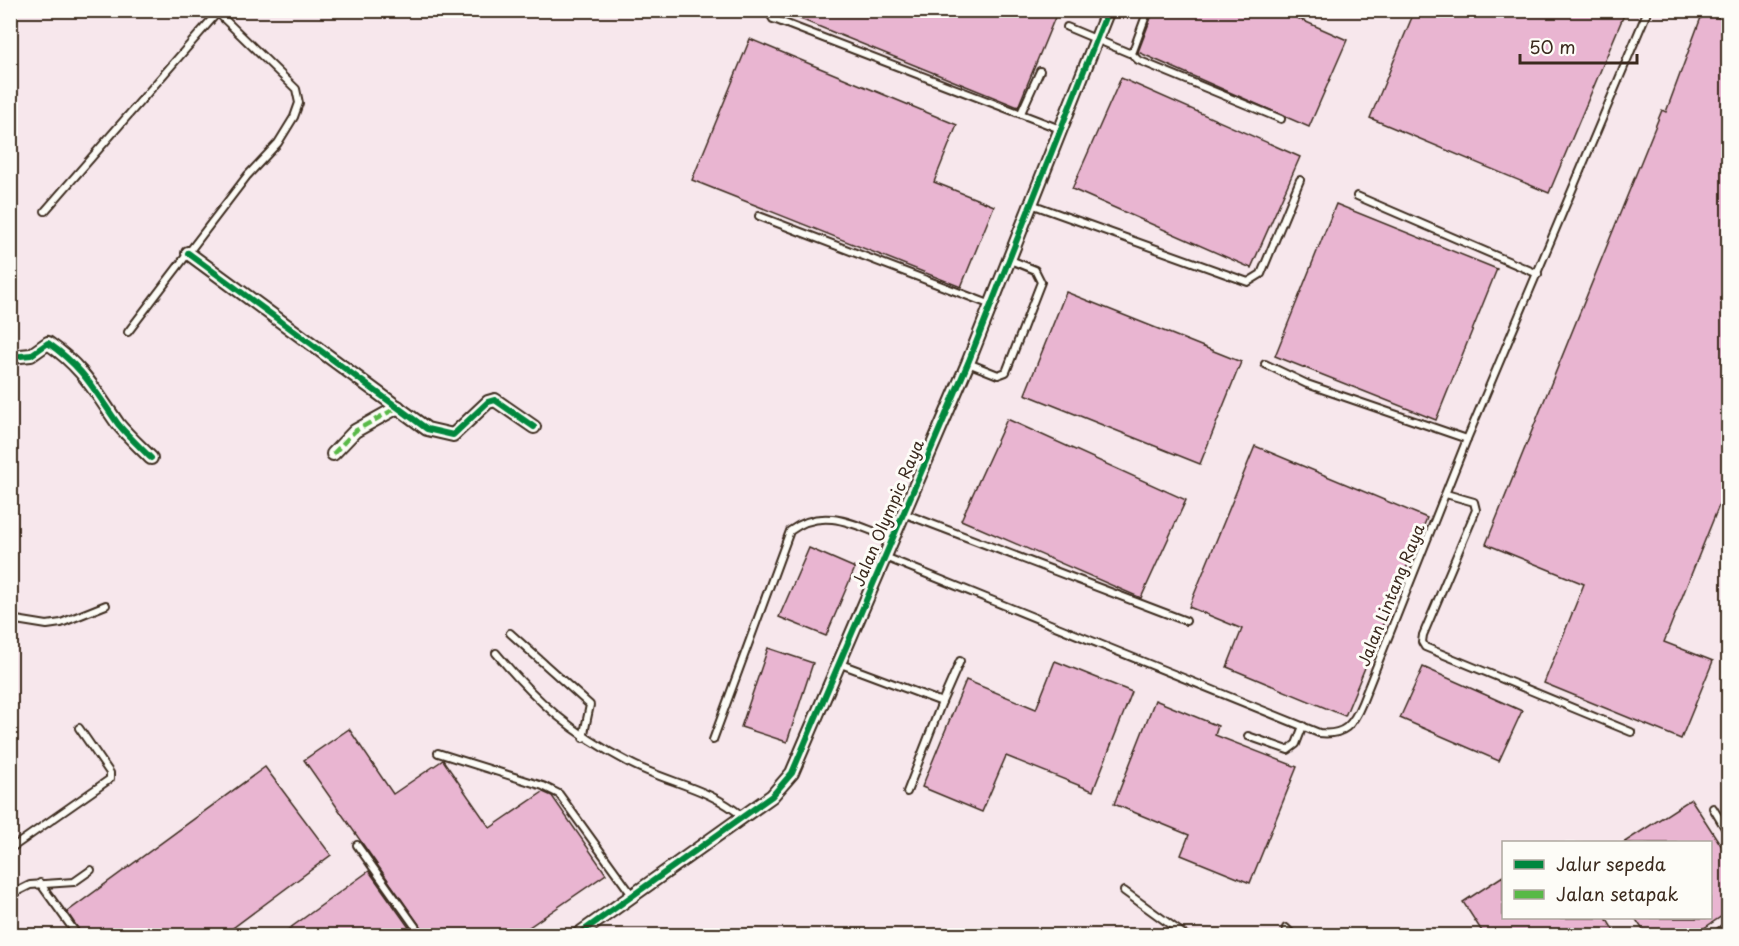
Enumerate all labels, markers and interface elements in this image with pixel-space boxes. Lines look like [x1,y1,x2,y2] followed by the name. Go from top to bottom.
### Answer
[1520,27,1637,65] scale bar
[1529,33,1576,60] text: 50 m
[845,435,929,590] street label: Jalan Olympic Raya
[1351,519,1430,669] street label: Jalan Lintang Raya
[1502,841,1712,919] legend
[1556,850,1666,877] text: Jalur sepeda
[1556,880,1678,907] text: Jalan setapak

